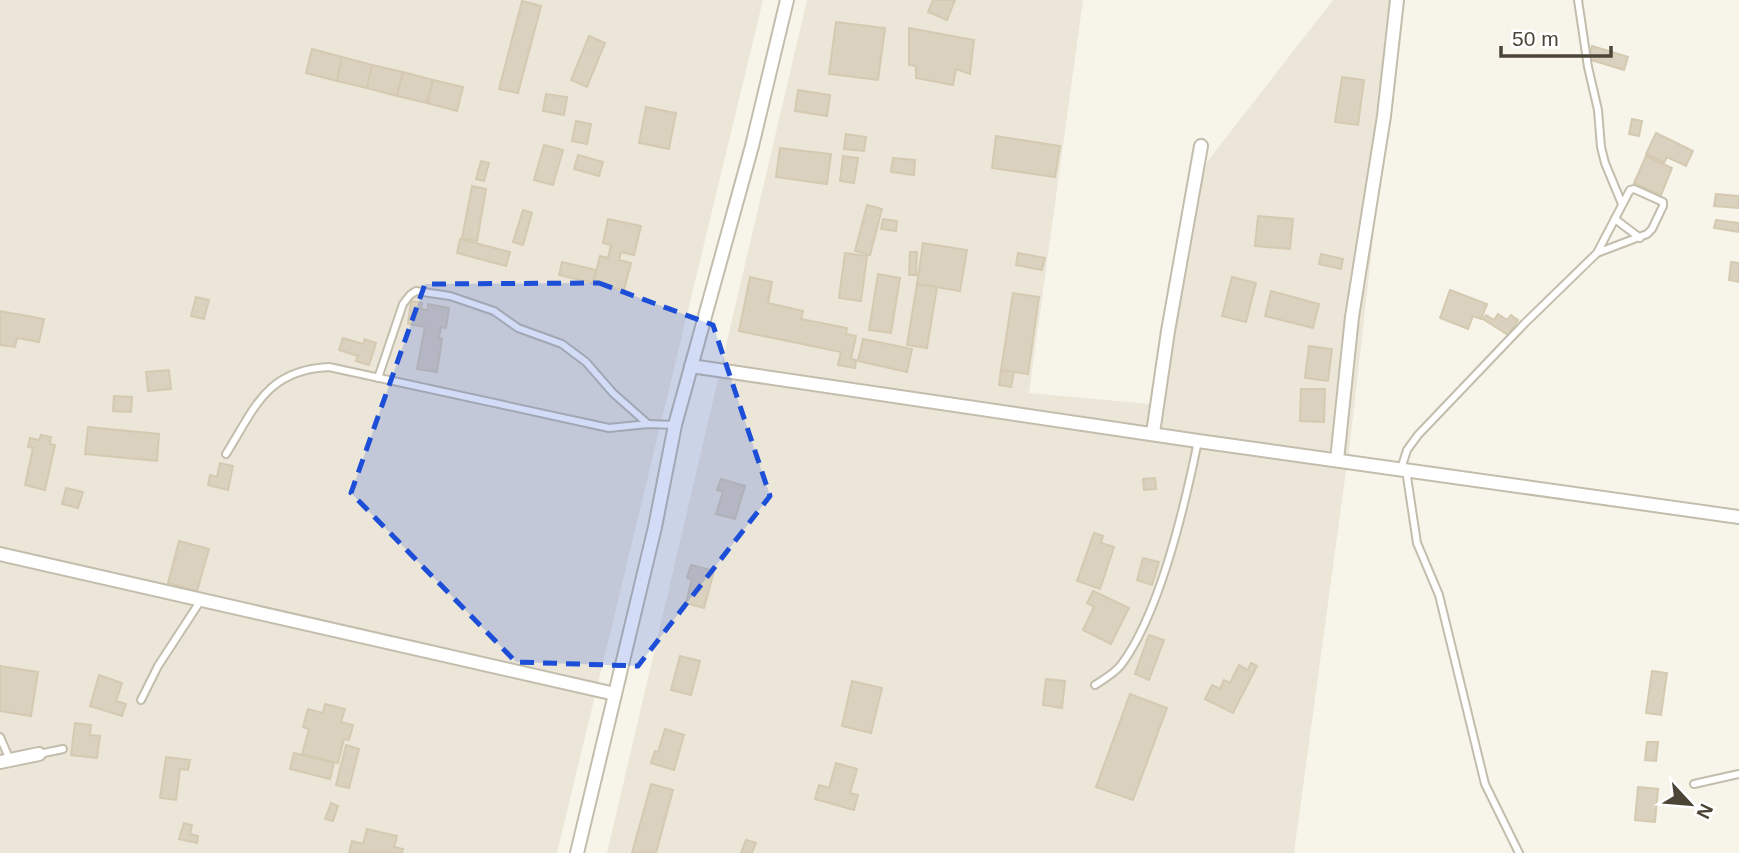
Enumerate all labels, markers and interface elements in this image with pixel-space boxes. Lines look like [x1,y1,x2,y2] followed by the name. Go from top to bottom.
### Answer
[1501,14,1611,58] scale bar
[1512,27,1559,50] text: 50 m
[1655,769,1725,839] north arrow
[1692,800,1717,822] text: N

